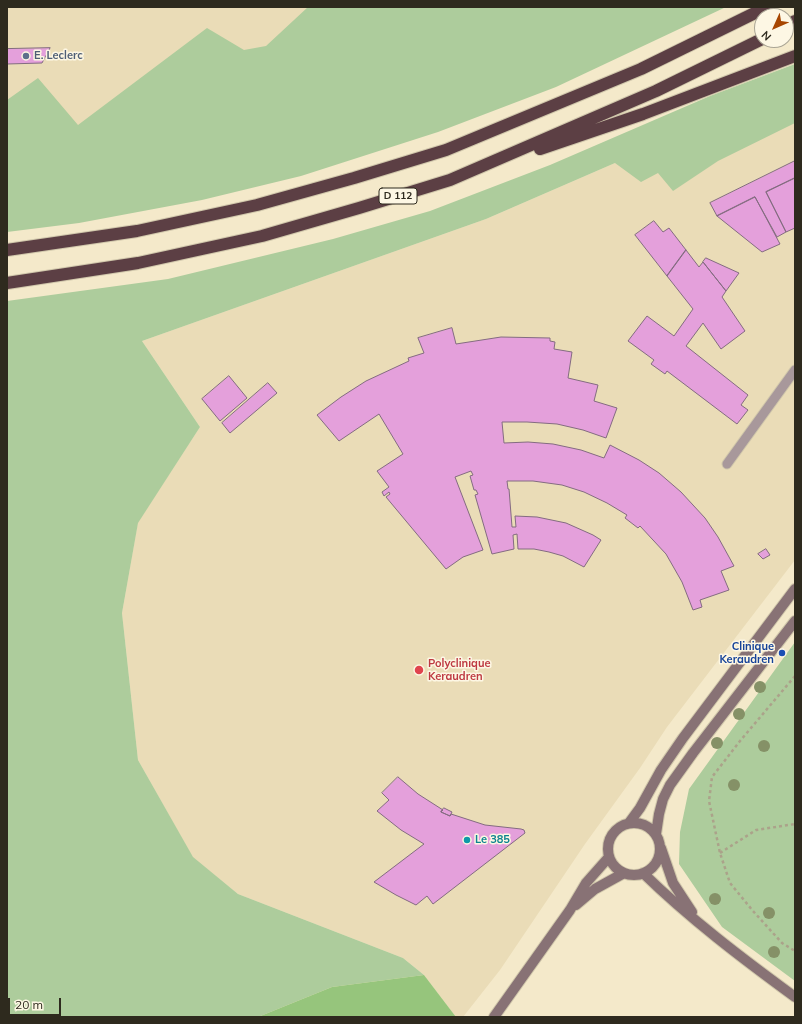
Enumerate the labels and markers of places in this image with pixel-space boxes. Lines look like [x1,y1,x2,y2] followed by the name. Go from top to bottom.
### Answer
[34,49,83,63] place label: E. Leclerc
[21,51,31,61] marker: E. Leclerc
[719,640,774,666] place label: Clinique Keraudren
[777,648,787,658] marker: Clinique Keraudren
[428,657,490,683] place label: Polyclinique Keraudren
[413,664,425,676] marker: Polyclinique Keraudren
[475,833,510,847] place label: Le 385
[462,835,472,845] marker: Le 385

